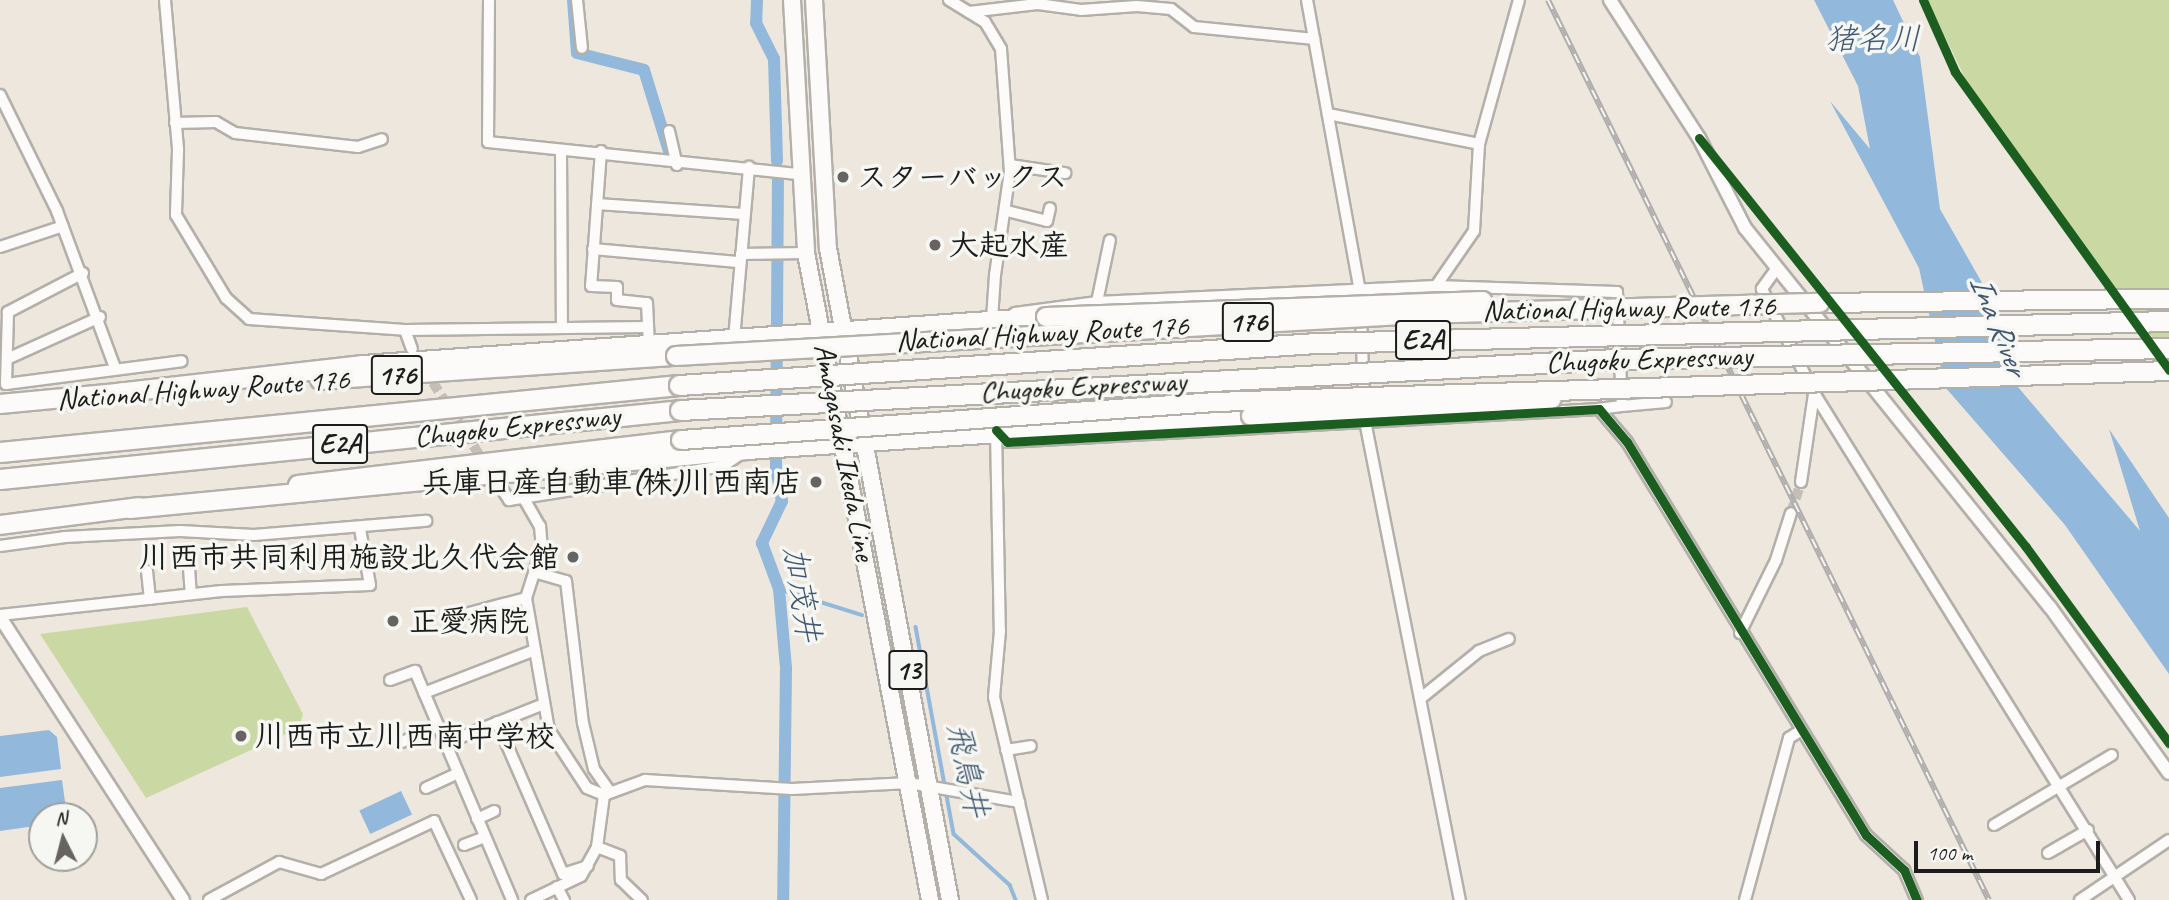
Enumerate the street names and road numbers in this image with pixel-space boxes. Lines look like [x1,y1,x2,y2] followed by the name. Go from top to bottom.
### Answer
[1482,287,1776,329] street label: National Highway Route 176
[1222,298,1274,346] road number: 176
[895,307,1189,359] street label: National Highway Route 176
[1395,316,1451,364] road number: E2A
[1545,337,1753,381] street label: Chugoku Expressway
[806,340,884,564] street label: Amagasaki Ikeda Line
[371,350,423,400] road number: 176
[56,361,350,417] street label: National Highway Route 176
[979,363,1187,409] street label: Chugoku Expressway
[413,397,621,455] street label: Chugoku Expressway
[312,420,368,468] road number: E2A
[887,646,929,694] road number: 13

